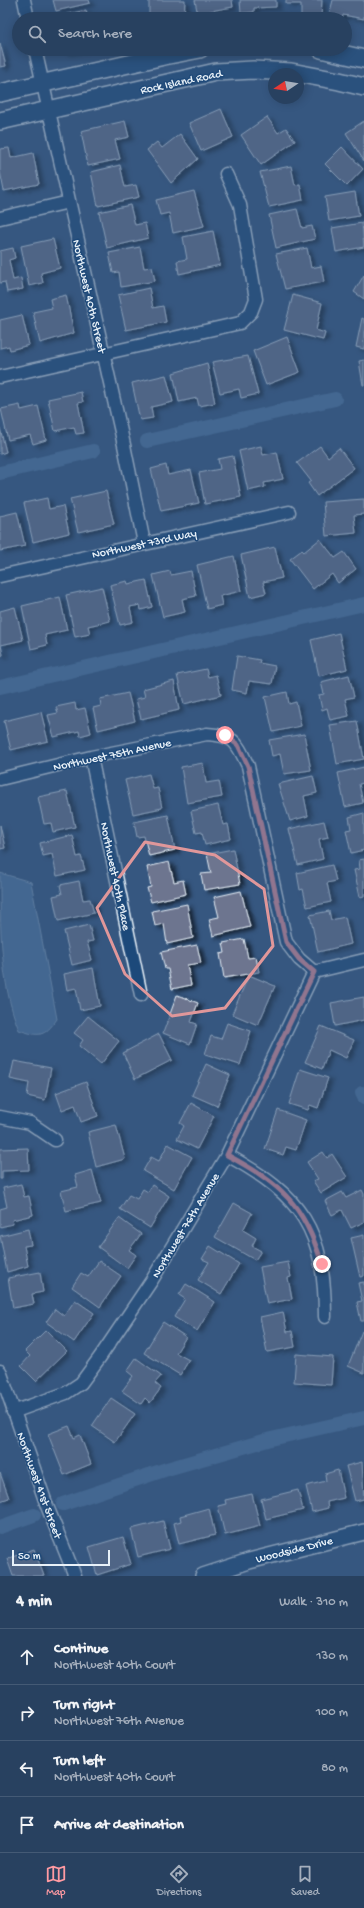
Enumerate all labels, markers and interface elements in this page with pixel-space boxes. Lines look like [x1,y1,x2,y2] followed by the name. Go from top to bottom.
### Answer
[12,12,352,56] search box
[26,23,48,45] icon: search
[58,25,132,43] text: Search here
[139,67,224,98] street label: Rock Island Road
[268,68,304,104] north arrow
[68,238,108,356] street label: Northwest 40th Street
[91,527,198,563] street label: Northwest 73rd Way
[216,726,234,744] route start
[52,736,173,775] street label: Northwest 75th Avenue
[96,821,133,933] street label: Northwest 40th Place
[150,1170,224,1281] street label: Northwest 76th Avenue
[313,1255,331,1273] route end
[12,1431,64,1542] street label: Northwest 41st Street
[254,1534,335,1567] street label: Woodside Drive
[12,1548,110,1567] scale bar
[18,1551,40,1563] text: 50 m
[16,1592,52,1612] text: 4 min
[279,1595,348,1610] text: Walk · 310 m
[54,1640,108,1658] text: Continue
[16,1646,38,1668] icon: ahead
[316,1649,348,1664] text: 130 m
[54,1658,175,1673] text: Northwest 40th Court
[54,1696,114,1714] text: Turn right
[16,1702,38,1724] icon: right
[316,1705,348,1720] text: 100 m
[54,1714,184,1729] text: Northwest 76th Avenue
[54,1752,105,1770] text: Turn left
[16,1758,38,1780] icon: left
[321,1761,348,1776] text: 80 m
[54,1770,175,1785] text: Northwest 40th Court
[16,1814,38,1836] icon: arrive
[54,1816,184,1834] text: Arrive at destination
[45,1863,67,1899] tab: Map
[157,1863,201,1899] tab: Directions
[291,1863,319,1899] tab: Saved

